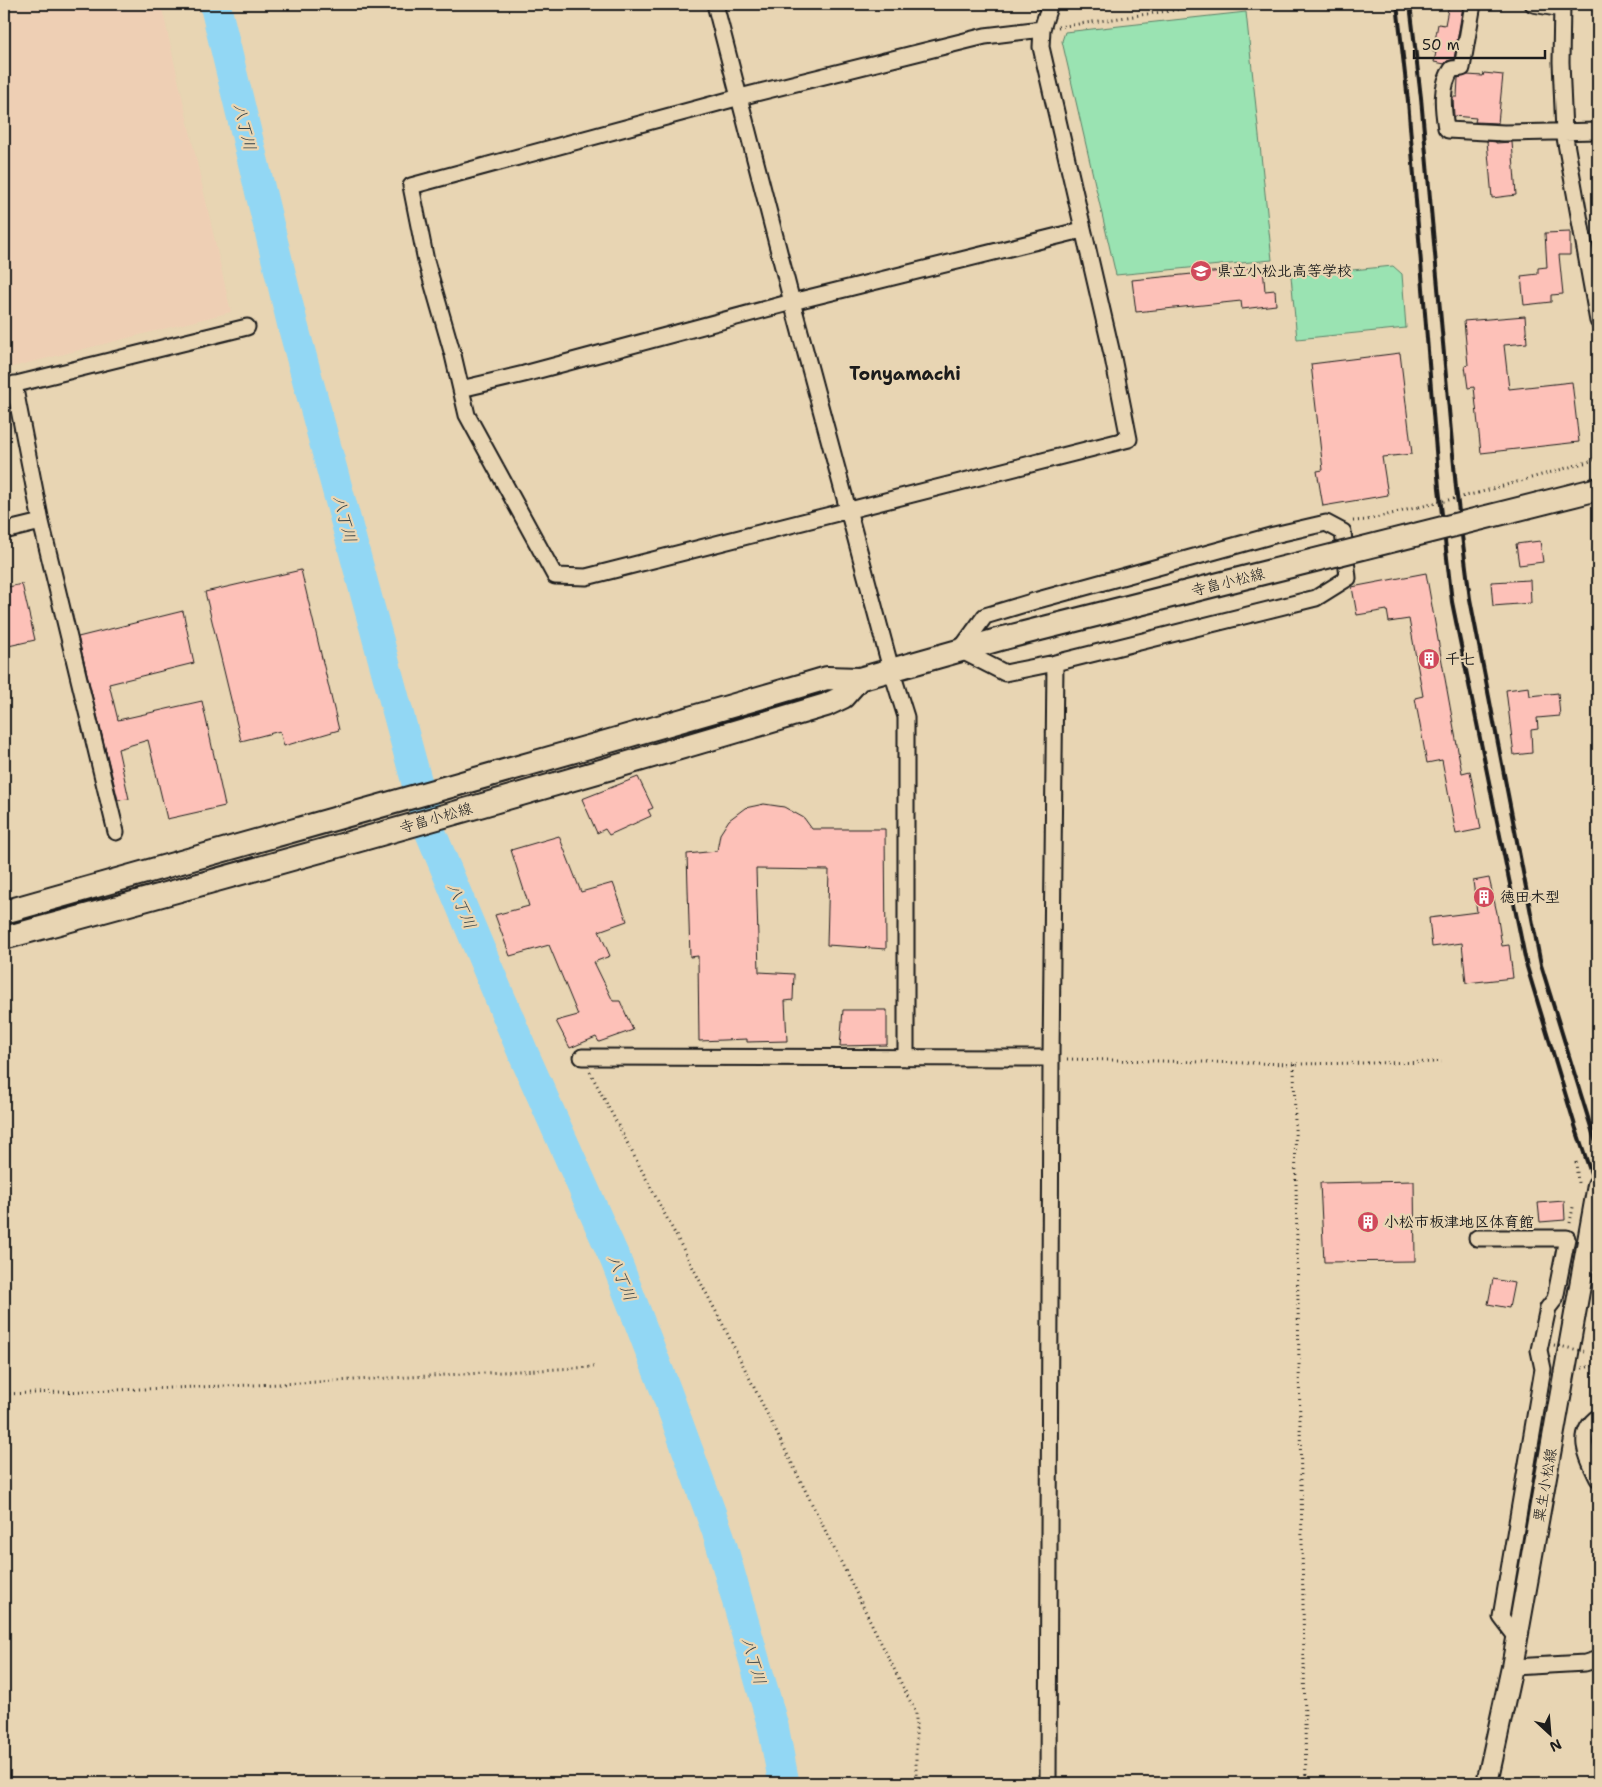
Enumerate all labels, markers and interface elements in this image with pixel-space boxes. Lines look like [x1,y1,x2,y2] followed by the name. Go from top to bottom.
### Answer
[1414,28,1546,60] scale bar
[1422,35,1460,55] text: 50 m
[229,101,261,153] water label: 八丁川
[1189,259,1213,283] school or university icon: 県立小松北高等学校
[1217,261,1352,281] place label: 県立小松北高等学校
[849,362,961,386] district label: Tonyamachi
[329,493,361,545] water label: 八丁川
[1189,563,1267,601] street label: 寺畠小松線
[1417,647,1441,671] building icon: 千七
[1445,649,1475,669] place label: 千七
[397,798,475,838] street label: 寺畠小松線
[443,880,481,932] water label: 八丁川
[1472,885,1496,909] building icon: 徳田木型
[1500,887,1560,907] place label: 徳田木型
[1356,1210,1380,1234] building icon: 小松市板津地区体育館
[1384,1212,1534,1232] place label: 小松市板津地区体育館
[603,1252,641,1304] water label: 八丁川
[1529,1446,1561,1524] street label: 粟生小松線
[737,1635,771,1687] water label: 八丁川
[1524,1710,1574,1760] north arrow
[1547,1735,1565,1756] text: N

